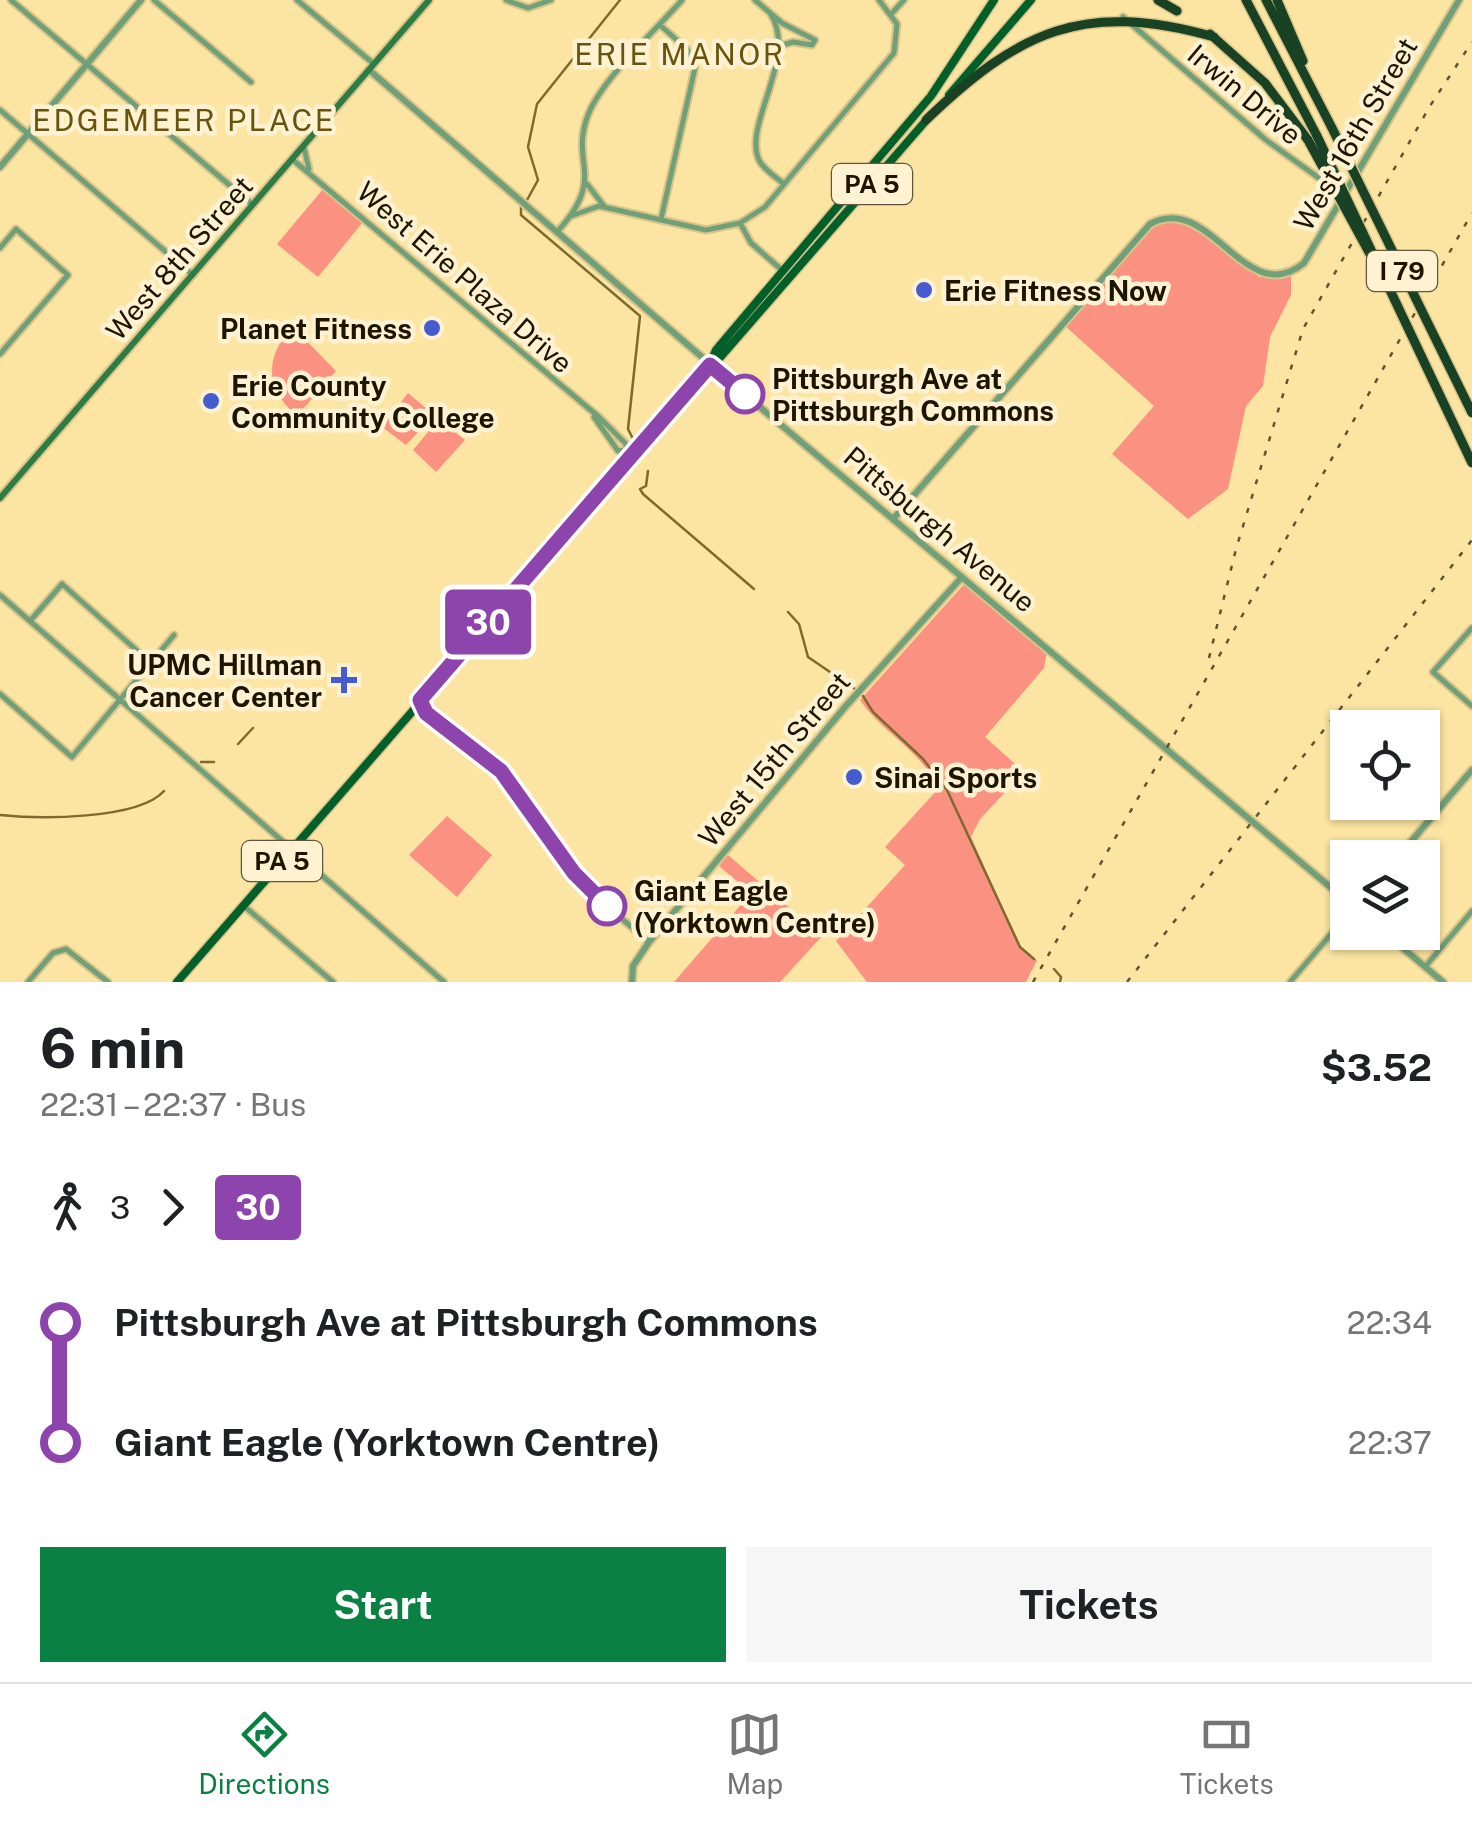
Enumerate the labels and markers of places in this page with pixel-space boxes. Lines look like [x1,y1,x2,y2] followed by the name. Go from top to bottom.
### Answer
[944,274,1167,307] place label: Erie Fitness Now
[913,279,935,301] marker: Erie Fitness Now
[220,312,412,345] place label: Planet Fitness
[421,317,443,339] marker: Planet Fitness
[772,362,1054,427] place label: Pittsburgh Ave at Pittsburgh Commons
[231,369,495,434] place label: Erie County Community College
[726,375,764,413] marker: Pittsburgh Ave at Pittsburgh Commons
[200,390,222,412] marker: Erie County Community College
[127,648,322,713] place label: UPMC Hillman Cancer Center
[331,667,357,693] marker: UPMC Hillman Cancer Center
[874,761,1037,794] place label: Sinai Sports
[843,766,865,788] marker: Sinai Sports
[634,874,876,939] place label: Giant Eagle (Yorktown Centre)
[588,887,626,925] marker: Giant Eagle (Yorktown Centre)

